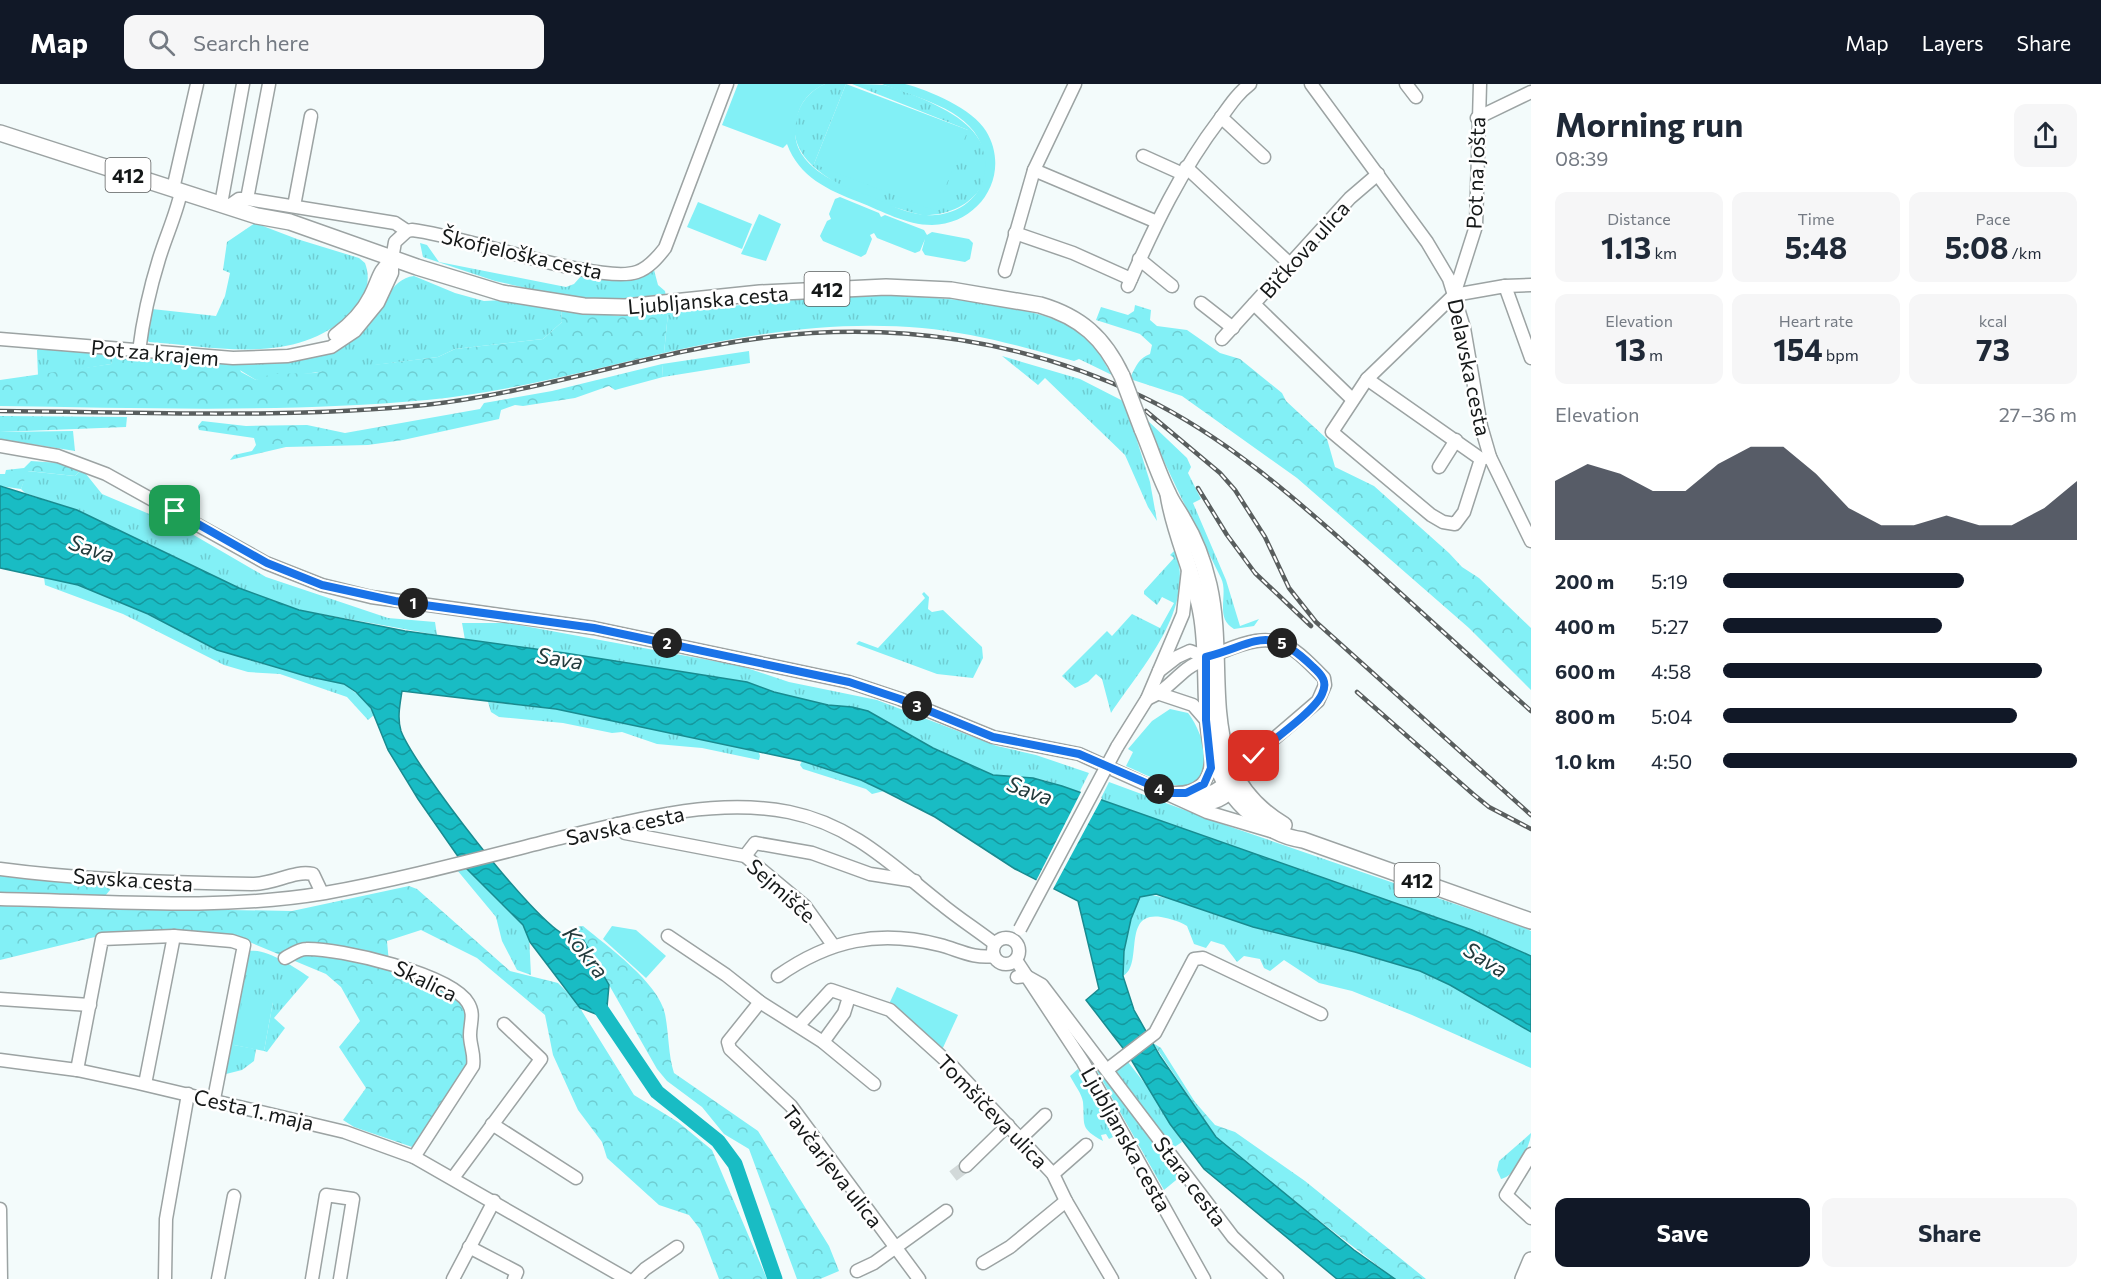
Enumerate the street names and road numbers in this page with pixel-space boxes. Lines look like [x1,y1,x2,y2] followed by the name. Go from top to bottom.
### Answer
[1461,116,1489,230] street label: Pot na Jošta
[106,158,150,192] road number: 412
[1254,195,1354,303] street label: Bičkova ulica
[439,222,605,284] street label: Škofjeloška cesta
[804,272,850,306] road number: 412
[626,279,790,319] street label: Ljubljanska cesta
[1443,296,1497,438] street label: Delavska cesta
[90,334,220,370] street label: Pot za krajem
[564,800,686,850] street label: Savska cesta
[743,853,821,927] street label: Sejmišče
[72,862,194,896] street label: Savska cesta
[1394,863,1440,897] road number: 412
[391,954,461,1006] street label: Skalica
[933,1049,1053,1173] street label: Tomšičeva ulica
[1077,1062,1177,1216] street label: Ljubljanska cesta
[192,1083,316,1135] street label: Cesta 1. maja
[778,1100,888,1232] street label: Tavčarjeva ulica
[1149,1131,1233,1231] street label: Stara cesta

